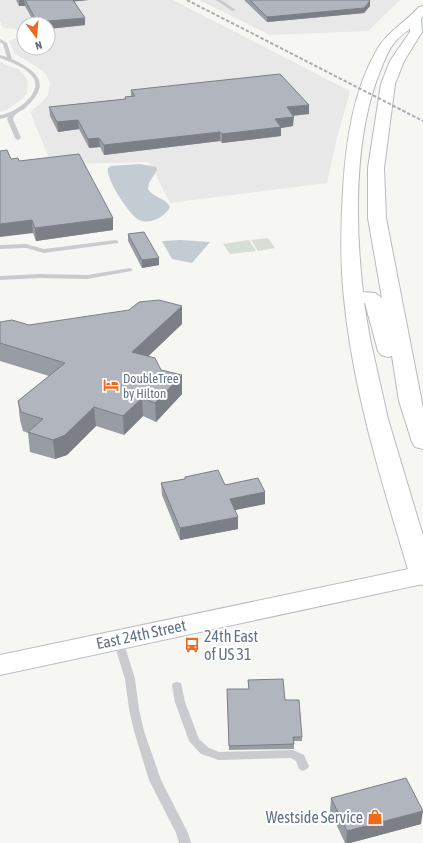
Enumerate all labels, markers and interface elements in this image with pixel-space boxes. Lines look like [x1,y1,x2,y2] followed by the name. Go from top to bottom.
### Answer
[16,16,56,56] north arrow
[34,39,44,52] text: N
[123,371,179,401] place label: DoubleTree by Hilton
[102,376,120,394] hotel icon: DoubleTree by Hilton
[94,616,188,652] street label: East 24th Street
[204,627,259,663] place label: 24th East of US 31
[183,636,201,654] bus stop icon: 24th East of US 31
[266,808,363,826] place label: Westside Service
[366,808,384,826] shop icon: Westside Service

